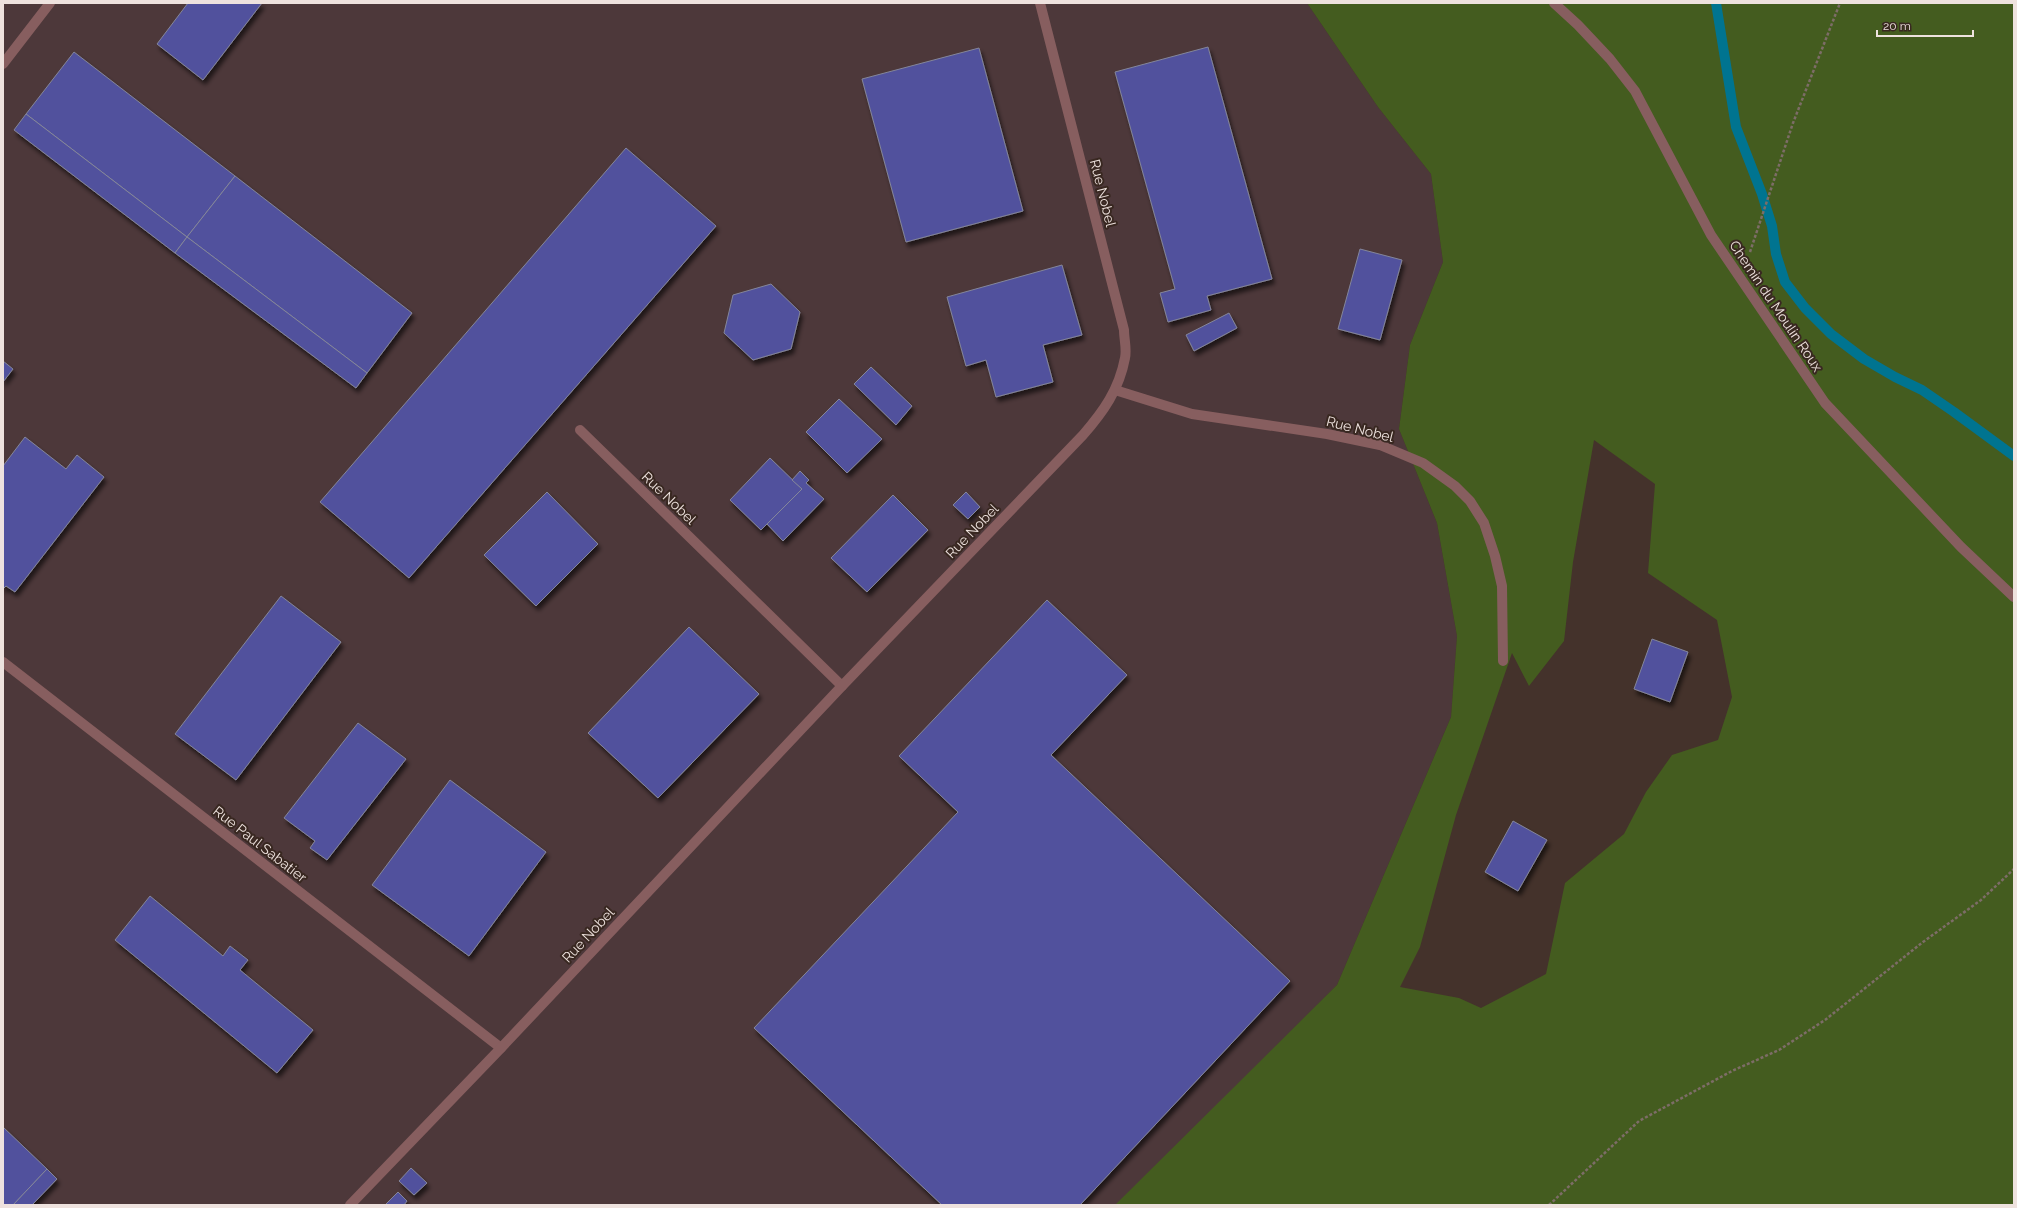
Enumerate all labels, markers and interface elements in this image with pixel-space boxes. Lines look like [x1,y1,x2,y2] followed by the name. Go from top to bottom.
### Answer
[1877,12,1973,38] scale bar
[1883,19,1911,33] text: 20 m
[1087,158,1119,229] street label: Rue Nobel
[1726,238,1826,374] street label: Chemin du Moulin Roux
[1325,413,1396,445] street label: Rue Nobel
[639,468,699,528] street label: Rue Nobel
[942,501,1002,561] street label: Rue Nobel
[210,803,310,885] street label: Rue Paul Sabatier
[559,904,617,966] street label: Rue Nobel

